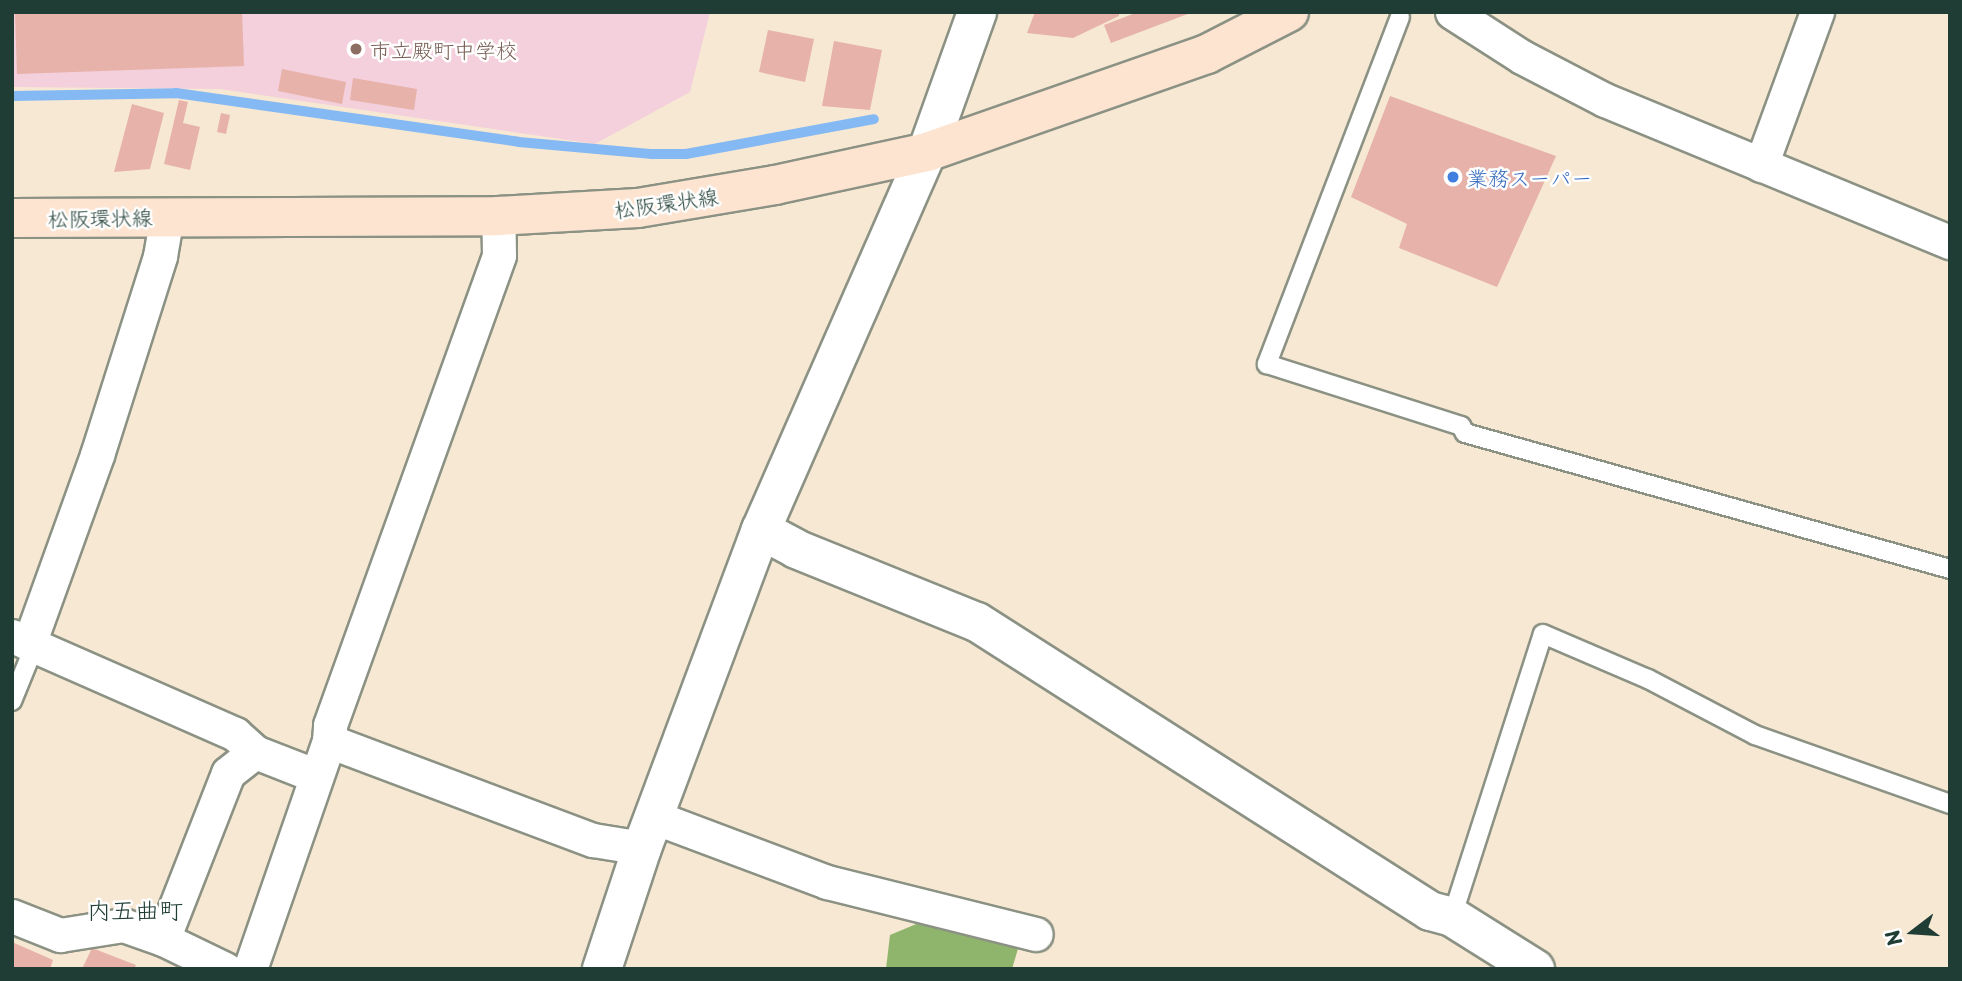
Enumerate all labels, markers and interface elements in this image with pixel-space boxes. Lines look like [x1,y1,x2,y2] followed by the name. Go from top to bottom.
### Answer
[370,36,517,62] place label: 市立殿町中学校
[348,41,364,57] marker: 市立殿町中学校
[1467,164,1592,190] place label: 業務スーパー
[1445,169,1461,185] marker: 業務スーパー
[612,182,720,222] street label: 松阪環状線
[47,203,153,231] street label: 松阪環状線
[87,896,183,924] district label: 内五曲町
[1878,897,1948,967] north arrow
[1877,927,1909,949] text: N

